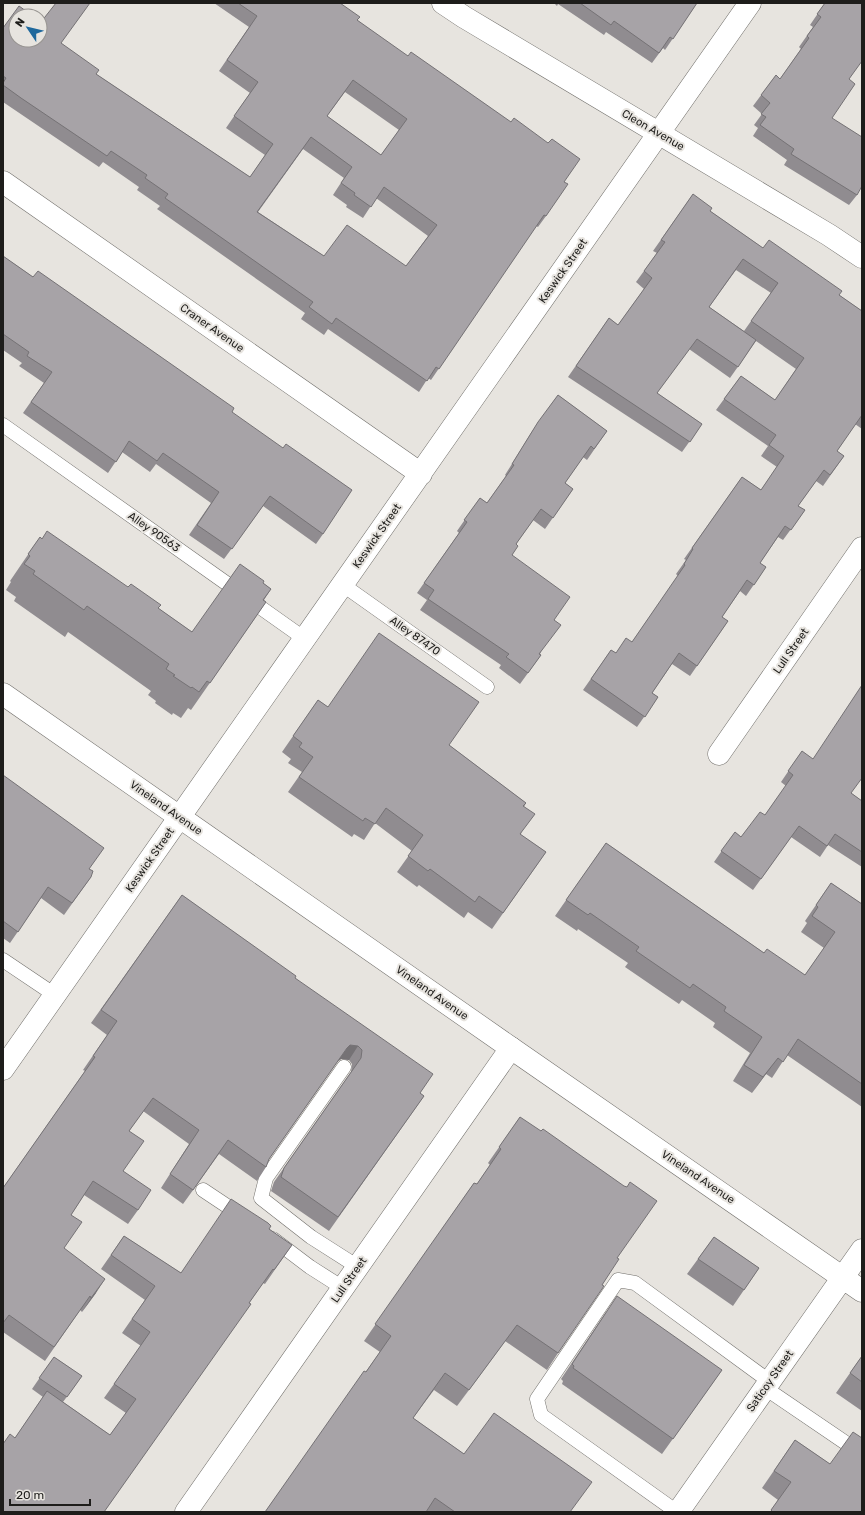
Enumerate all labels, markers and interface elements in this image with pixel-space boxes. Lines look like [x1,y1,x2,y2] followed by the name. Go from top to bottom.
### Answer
[8,8,48,48] north arrow
[13,16,28,30] text: N
[619,107,687,153] street label: Cleon Avenue
[536,236,590,306] street label: Keswick Street
[177,301,247,355] street label: Craner Avenue
[350,501,404,571] street label: Keswick Street
[126,509,183,555] street label: Alley 90563
[387,614,443,658] street label: Alley 87470
[771,625,812,676] street label: Lull Street
[127,778,205,838] street label: Vineland Avenue
[123,825,177,895] street label: Keswick Street
[393,963,471,1023] street label: Vineland Avenue
[659,1148,737,1206] street label: Vineland Avenue
[329,1254,370,1305] street label: Lull Street
[744,1347,796,1414] street label: Saticoy Street
[10,1481,90,1507] scale bar
[16,1488,44,1502] text: 20 m

